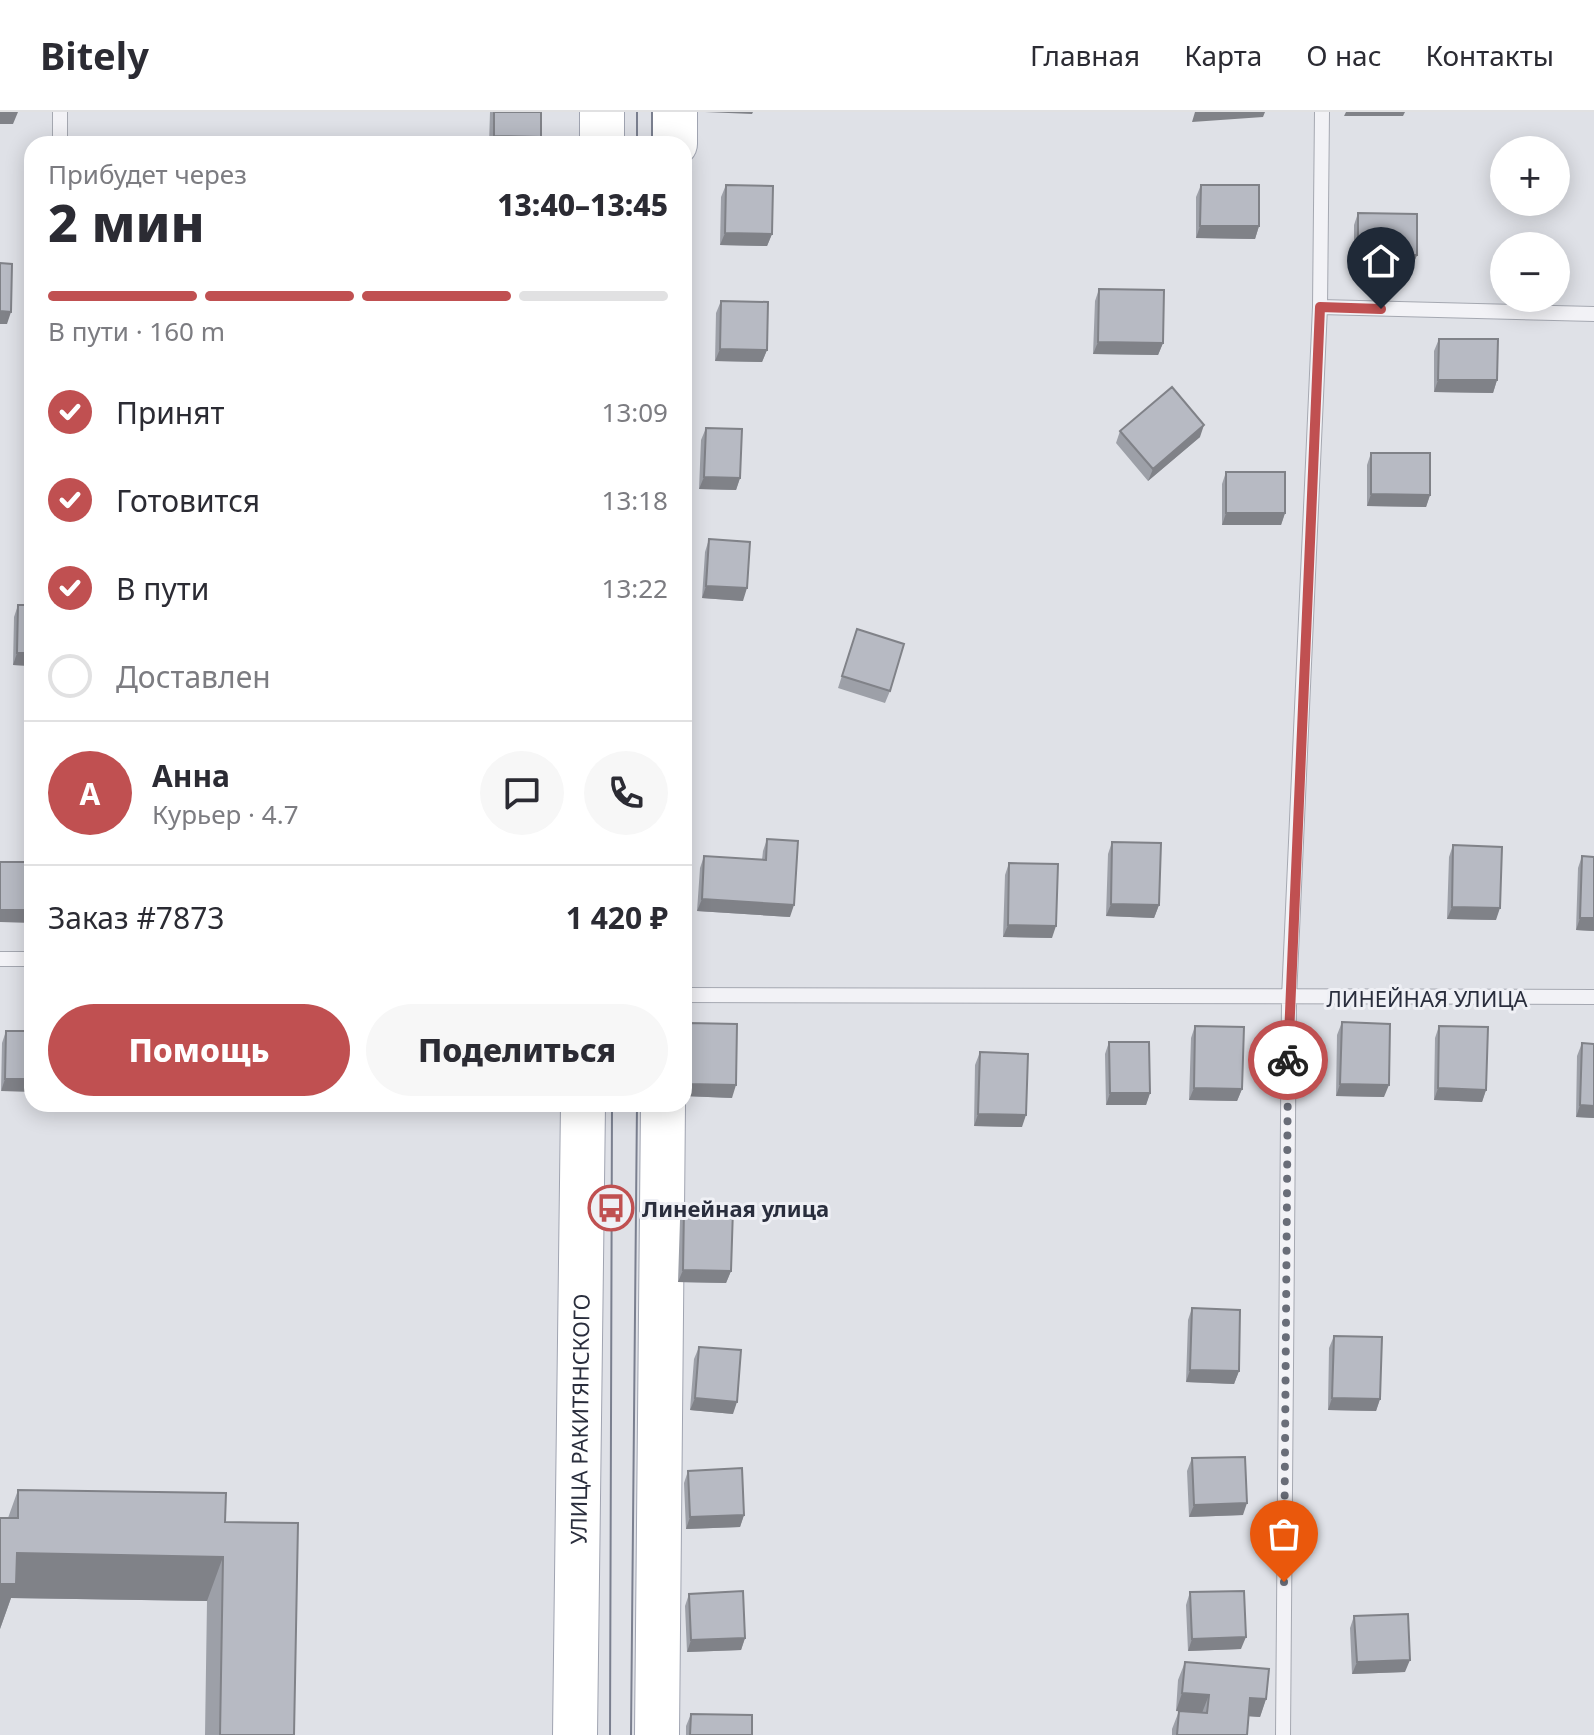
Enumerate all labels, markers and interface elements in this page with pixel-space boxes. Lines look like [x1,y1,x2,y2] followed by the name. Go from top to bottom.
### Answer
[40,29,149,81] text: Bitely
[1030,36,1140,74] text: Главная
[1184,36,1262,74] text: Карта
[1306,36,1382,74] text: О нас
[1426,36,1554,74] text: Контакты
[1490,136,1570,312] map controls
[1490,136,1570,216] button: +
[48,156,247,192] text: Прибудет через
[497,184,668,225] text: 13:40–13:45
[48,186,205,257] text: 2 мин
[1347,227,1415,309] pin
[1490,232,1570,312] button: −
[1359,239,1403,283] icon: home
[48,313,225,349] text: В пути · 160 m
[48,390,92,434] icon: check
[116,392,225,433] text: Принят
[602,394,668,430] text: 13:09
[48,478,92,522] icon: check
[116,480,260,521] text: Готовится
[602,482,668,518] text: 13:18
[48,566,92,610] icon: check
[116,568,209,609] text: В пути
[602,570,668,606] text: 13:22
[116,656,271,697] text: Доставлен
[480,751,564,835] button: chat
[584,751,668,835] button: phone
[152,755,230,796] text: Анна
[80,773,100,814] text: А
[152,796,299,832] text: Курьер · 4.7
[48,897,224,938] text: Заказ #7873
[566,897,668,938] text: 1 420 ₽
[1326,983,1529,1013] street label: ЛИНЕЙНАЯ УЛИЦА
[48,1004,350,1096] button: Помощь
[366,1004,668,1096] button: Поделиться
[1248,1020,1328,1100] courier
[1266,1038,1310,1082] icon: bike
[587,1184,635,1232] bus stop icon: Линейная улица
[642,1193,829,1223] place label: Линейная улица
[562,1294,596,1545] street label: УЛИЦА РАКИТЯНСКОГО
[1250,1500,1318,1582] pin
[1262,1512,1306,1556] icon: bag

